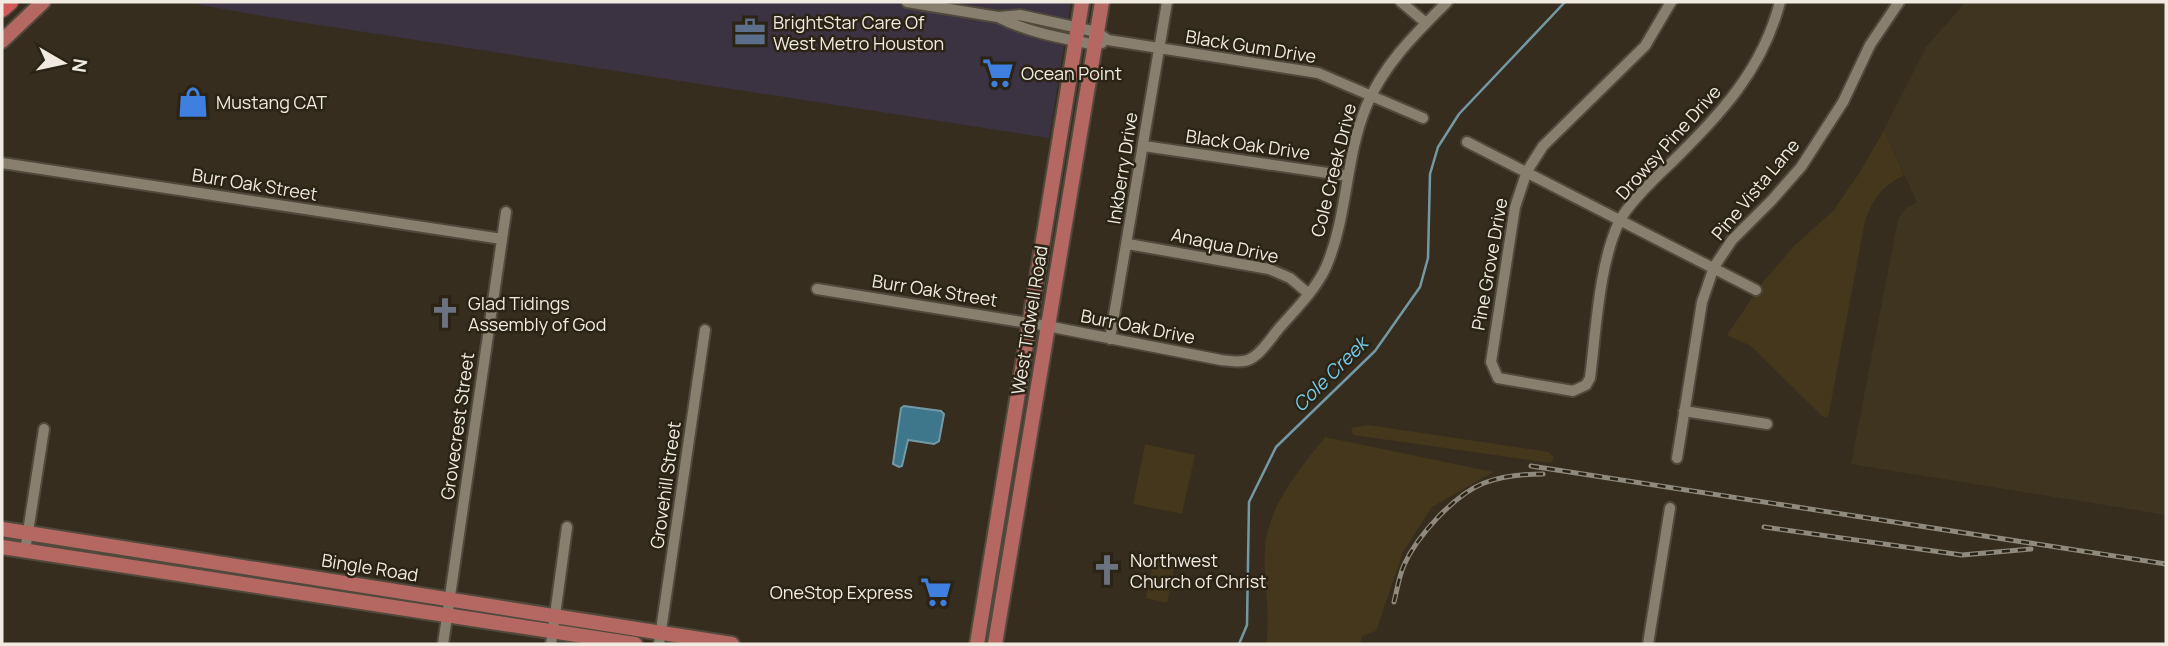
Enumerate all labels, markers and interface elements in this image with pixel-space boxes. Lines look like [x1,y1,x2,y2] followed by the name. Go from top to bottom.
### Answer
[773,10,944,55] place label: BrightStar Care Of West Metro Houston
[733,15,767,49] office icon: BrightStar Care Of West Metro Houston
[1184,24,1318,68] street label: Black Gum Drive
[28,28,98,98] north arrow
[981,56,1015,90] supermarket icon: Ocean Point
[66,57,94,74] text: N
[1021,61,1122,85] place label: Ocean Point
[1610,80,1726,204] street label: Drowsy Pine Drive
[176,85,210,119] shop icon: Mustang CAT
[216,90,327,114] place label: Mustang CAT
[1305,101,1361,239] street label: Cole Creek Drive
[1101,110,1143,226] street label: Inkberry Drive
[1184,123,1312,165] street label: Black Oak Drive
[1706,133,1804,245] street label: Pine Vista Lane
[191,162,319,206] street label: Burr Oak Street
[1466,196,1512,332] street label: Pine Grove Drive
[1169,222,1281,268] street label: Anaqua Drive
[1005,244,1053,396] street label: West Tidwell Road
[871,268,999,312] street label: Burr Oak Street
[468,291,606,336] place label: Glad Tidings Assembly of God
[428,296,462,330] church icon: Glad Tidings Assembly of God
[1079,303,1197,349] street label: Burr Oak Drive
[1287,329,1375,417] water label: Cole Creek
[435,351,479,501] street label: Grovecrest Street
[644,420,686,550] street label: Grovehill Street
[320,548,420,586] street label: Bingle Road
[1130,548,1266,593] place label: Northwest Church of Christ
[1090,553,1124,587] church icon: Northwest Church of Christ
[919,575,953,609] supermarket icon: OneStop Express
[770,580,913,604] place label: OneStop Express

